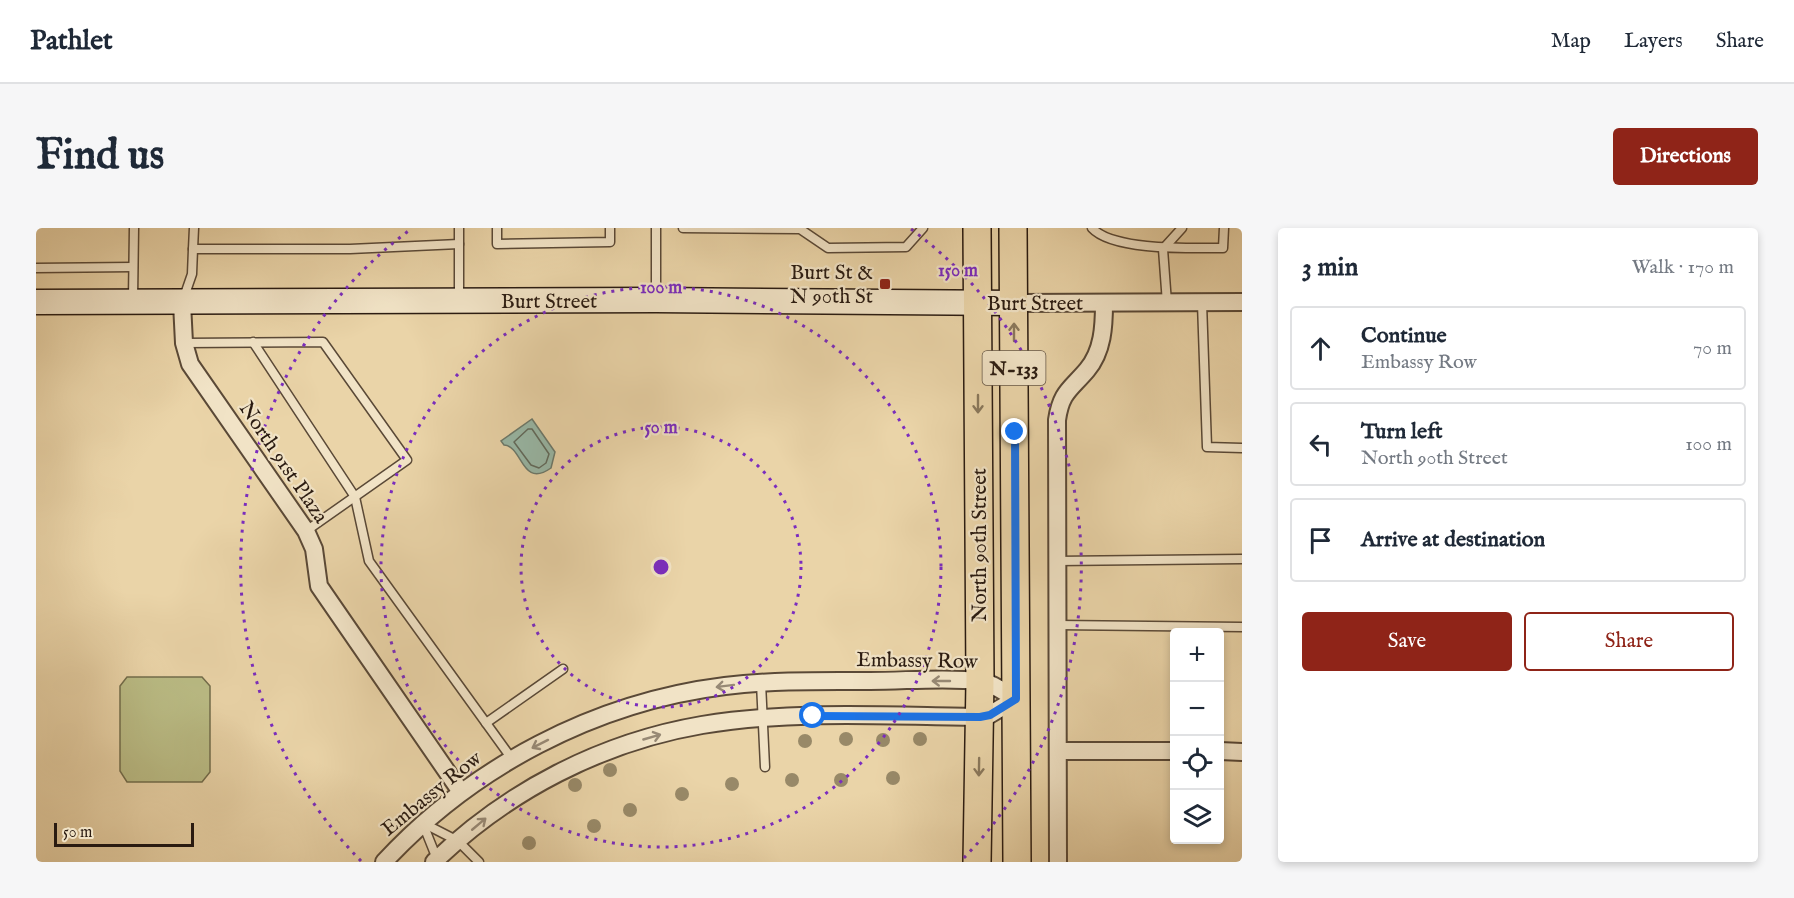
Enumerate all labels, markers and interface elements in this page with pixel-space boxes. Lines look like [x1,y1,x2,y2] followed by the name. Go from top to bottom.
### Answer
[30,24,113,59] text: Pathlet
[1551,28,1591,55] text: Map
[1624,28,1683,55] text: Layers
[1716,28,1764,55] text: Share
[1613,128,1758,185] button: Directions
[36,130,164,183] text: Find us
[1302,251,1358,284] text: 3 min
[1632,255,1734,280] text: Walk · 170 m
[790,260,873,311] place label: Burt St & N 90th St
[938,260,978,283] text: 150 m
[640,277,682,300] text: 100 m
[878,277,892,291] marker: Burt St & N 90th St
[501,289,597,316] street label: Burt Street
[987,291,1083,318] street label: Burt Street
[1008,322,1020,342] one-way arrow
[1361,322,1447,350] text: Continue
[1304,332,1337,365] icon: ahead
[1693,336,1732,361] text: 70 m
[1361,350,1477,375] text: Embassy Row
[982,351,1046,385] road number: N-133
[972,393,984,413] one-way arrow
[232,397,334,530] street label: North 91st Plaza
[644,417,678,440] text: 50 m
[1001,418,1027,444] route end
[1361,418,1443,446] text: Turn left
[1304,428,1337,461] icon: left
[1685,432,1732,457] text: 100 m
[1361,446,1508,471] text: North 90th Street
[967,468,994,622] street label: North 90th Street
[1304,524,1337,557] icon: arrive
[1361,526,1545,554] text: Arrive at destination
[651,557,671,577] centre of rings
[1302,612,1512,671] button: Save
[1524,612,1734,671] button: Share
[1170,628,1224,844] map controls
[1170,628,1224,682] button: +
[856,647,979,676] street label: Embassy Row
[932,675,952,687] one-way arrow
[716,681,736,692] one-way arrow
[1170,682,1224,736] button: −
[799,702,825,728] route start
[642,731,661,742] one-way arrow
[1170,736,1224,790] button: locate
[531,738,549,750] one-way arrow
[376,745,489,843] street label: Embassy Row
[973,756,985,776] one-way arrow
[1170,790,1224,844] button: layers
[471,817,487,830] one-way arrow
[54,820,194,848] scale bar
[63,823,92,843] text: 50 m

